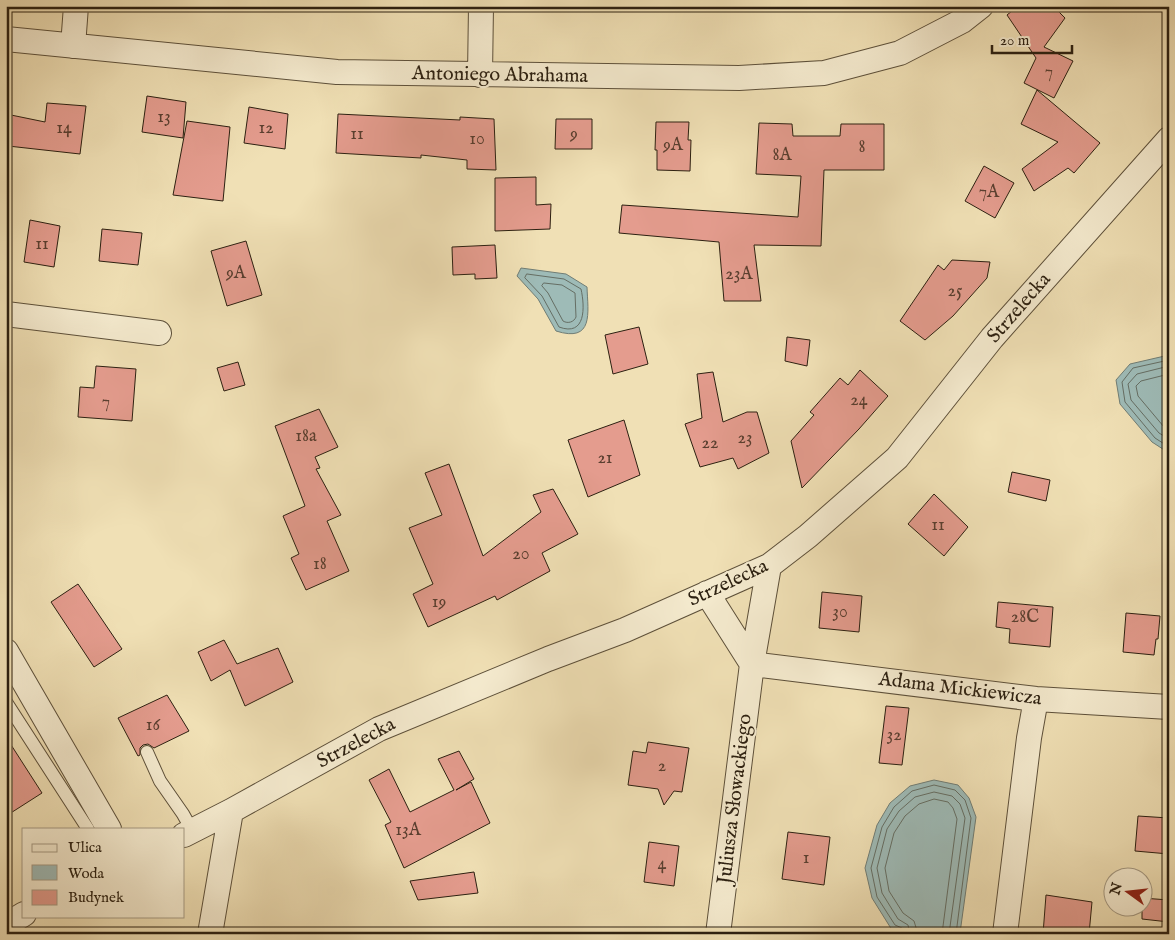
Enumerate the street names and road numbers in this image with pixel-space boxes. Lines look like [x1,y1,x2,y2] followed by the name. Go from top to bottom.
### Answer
[411,61,589,89] street label: Antoniego Abrahama
[982,267,1057,348] street label: Strzelecka
[684,553,772,612] street label: Strzelecka
[876,666,1043,711] street label: Adama Mickiewicza
[312,712,400,774] street label: Strzelecka
[712,712,758,888] street label: Juliusza Słowackiego

